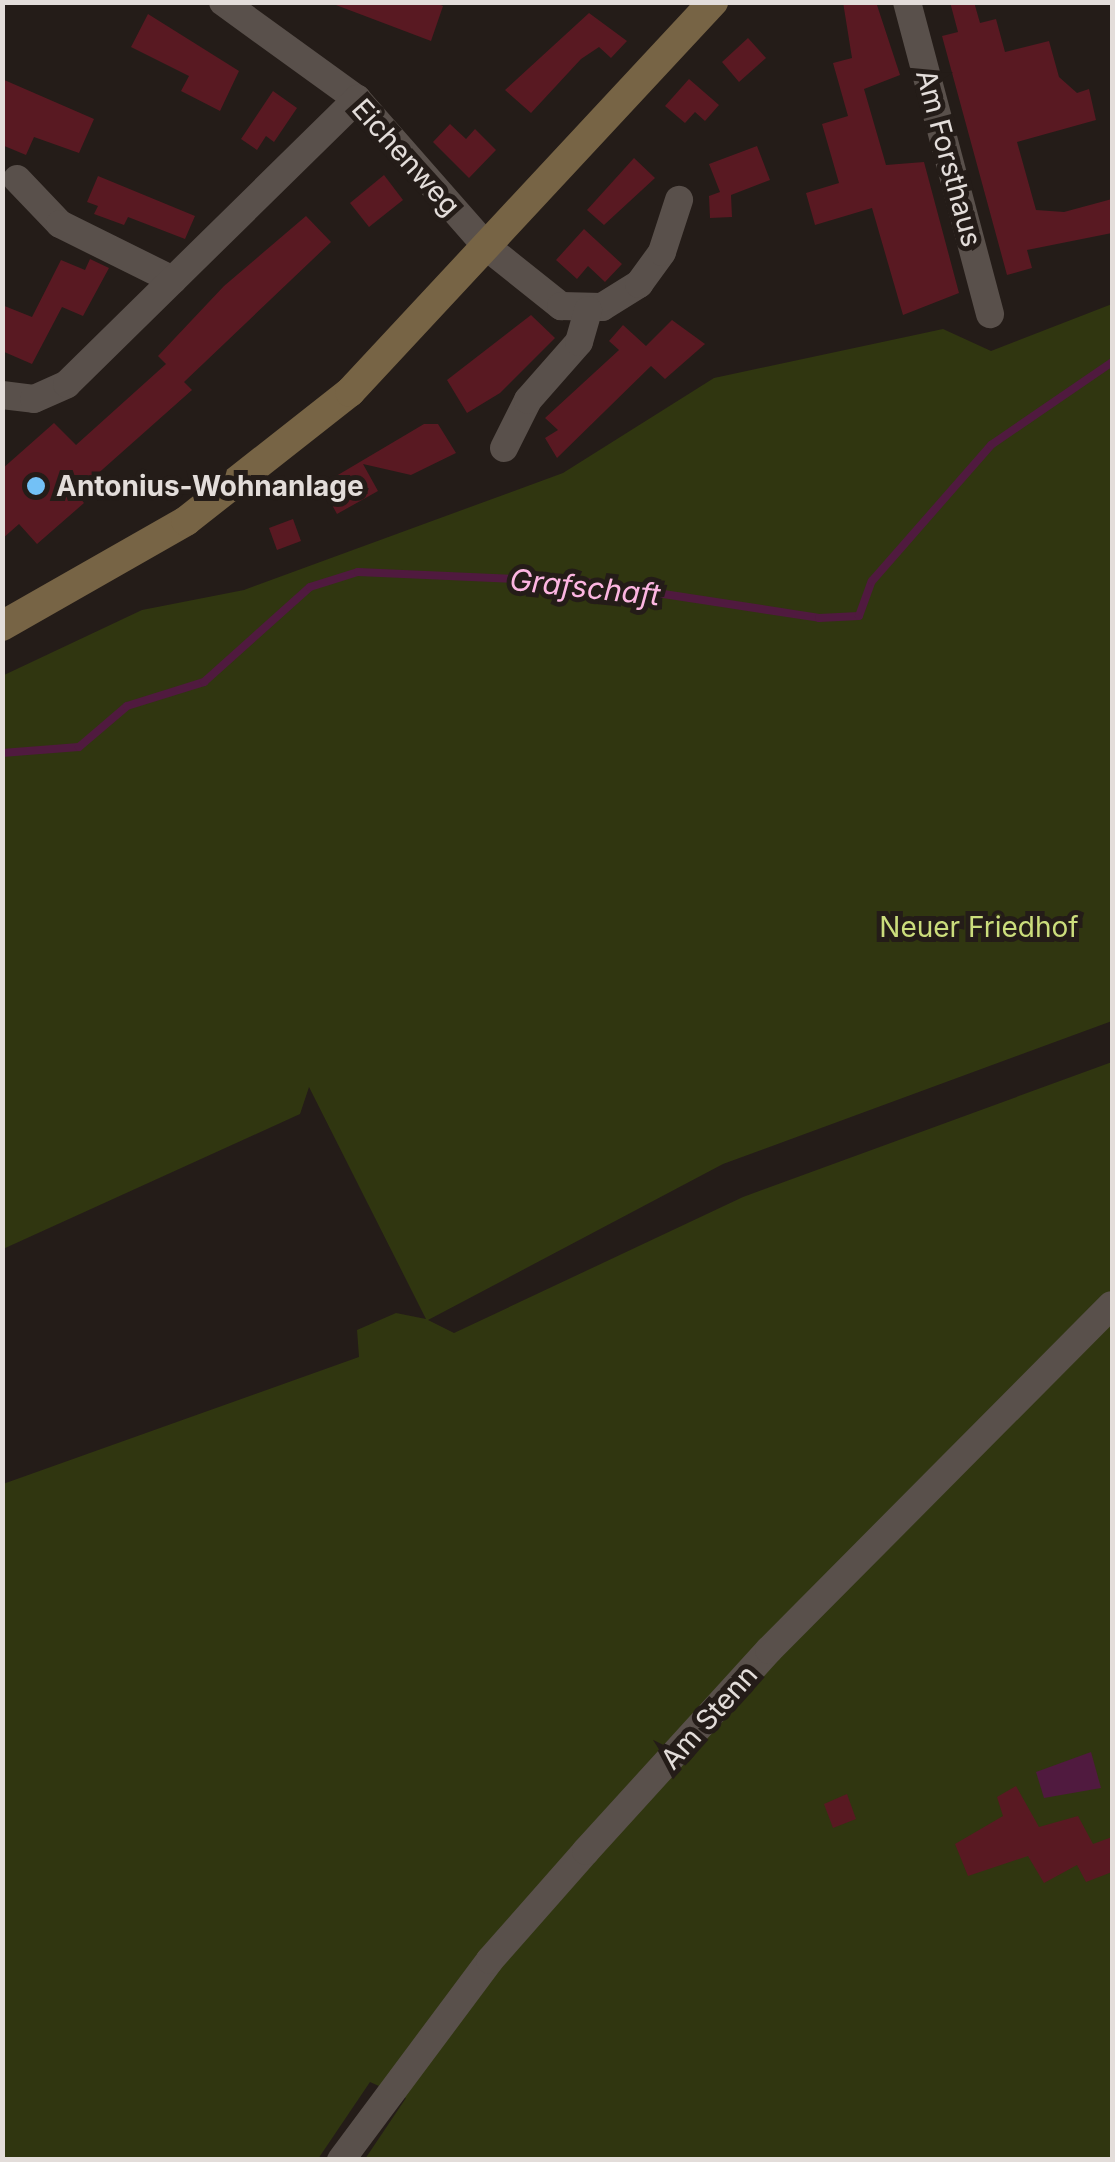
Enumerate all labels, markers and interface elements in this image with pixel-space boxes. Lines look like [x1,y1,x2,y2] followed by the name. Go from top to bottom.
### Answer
[909,66,989,250] street label: Am Forsthaus
[345,92,467,222] street label: Eichenweg
[56,469,364,503] place label: Antonius-Wohnanlage
[25,475,47,497] marker: Antonius-Wohnanlage
[508,561,662,613] water label: Grafschaft
[879,910,1079,944] park label: Neuer Friedhof
[654,1658,764,1776] street label: Am Stenn

